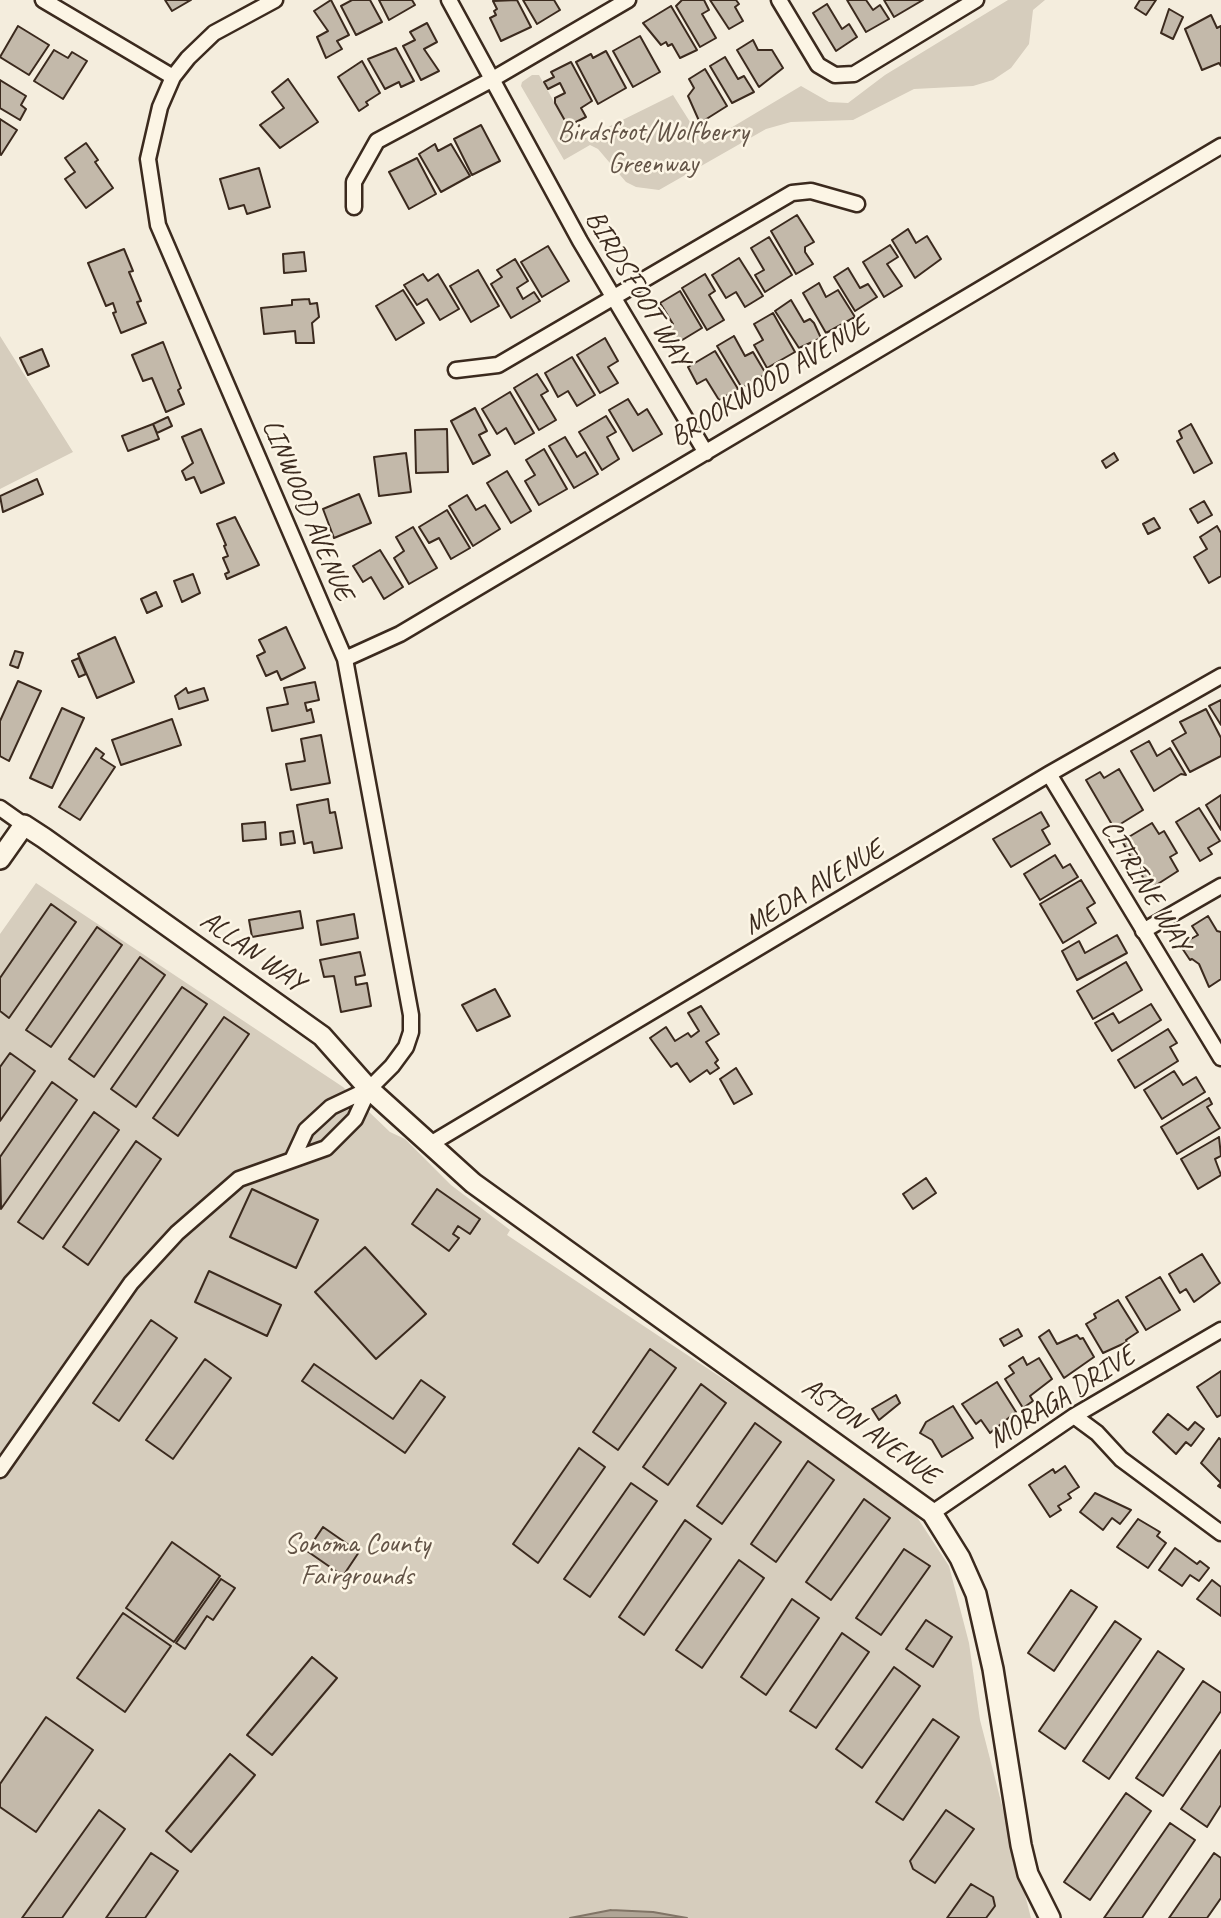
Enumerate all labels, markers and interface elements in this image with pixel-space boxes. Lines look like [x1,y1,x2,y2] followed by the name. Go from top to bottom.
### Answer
[557,116,749,182] park label: Birdsfoot/Wolfberry Greenway
[577,205,697,373] street label: BIRDSFOOT WAY
[664,309,876,455] street label: BROOKWOOD AVENUE
[254,415,360,605] street label: LINWOOD AVENUE
[1093,814,1197,958] street label: CITRINE WAY
[738,833,890,943] street label: MEDA AVENUE
[193,904,311,1000] street label: ALLAN WAY
[983,1340,1141,1456] street label: MORAGA DRIVE
[795,1371,945,1493] street label: ASTON AVENUE
[284,1528,430,1594] park label: Sonoma County Fairgrounds

